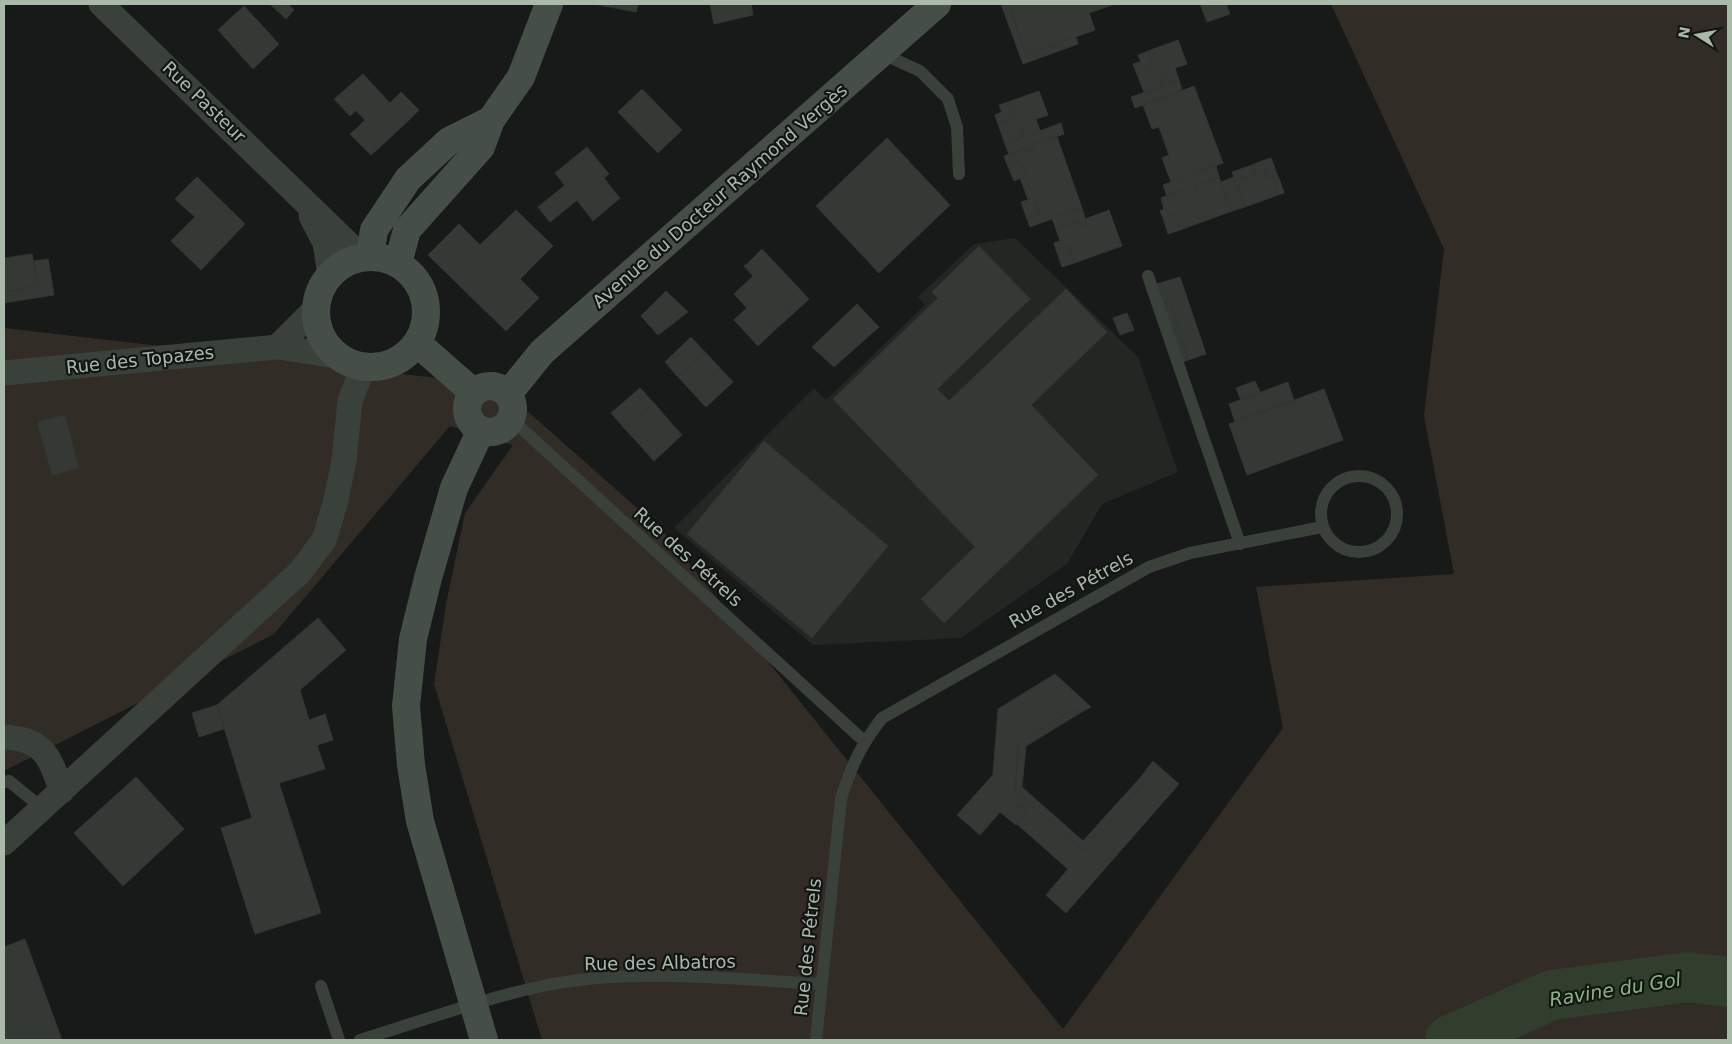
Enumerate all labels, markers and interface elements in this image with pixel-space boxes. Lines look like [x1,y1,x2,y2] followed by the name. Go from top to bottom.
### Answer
[1672,10,1722,60] north arrow
[1675,25,1693,40] text: N
[158,57,251,147] street label: Rue Pasteur
[588,79,851,312] street label: Avenue du Docteur Raymond Vergès
[65,341,215,378] street label: Rue des Topazes
[630,503,747,611] street label: Rue des Pétrels
[1005,547,1136,632] street label: Rue des Pétrels
[790,877,825,1017] street label: Rue des Pétrels
[584,951,736,974] street label: Rue des Albatros
[1548,968,1683,1010] water label: Ravine du Gol

